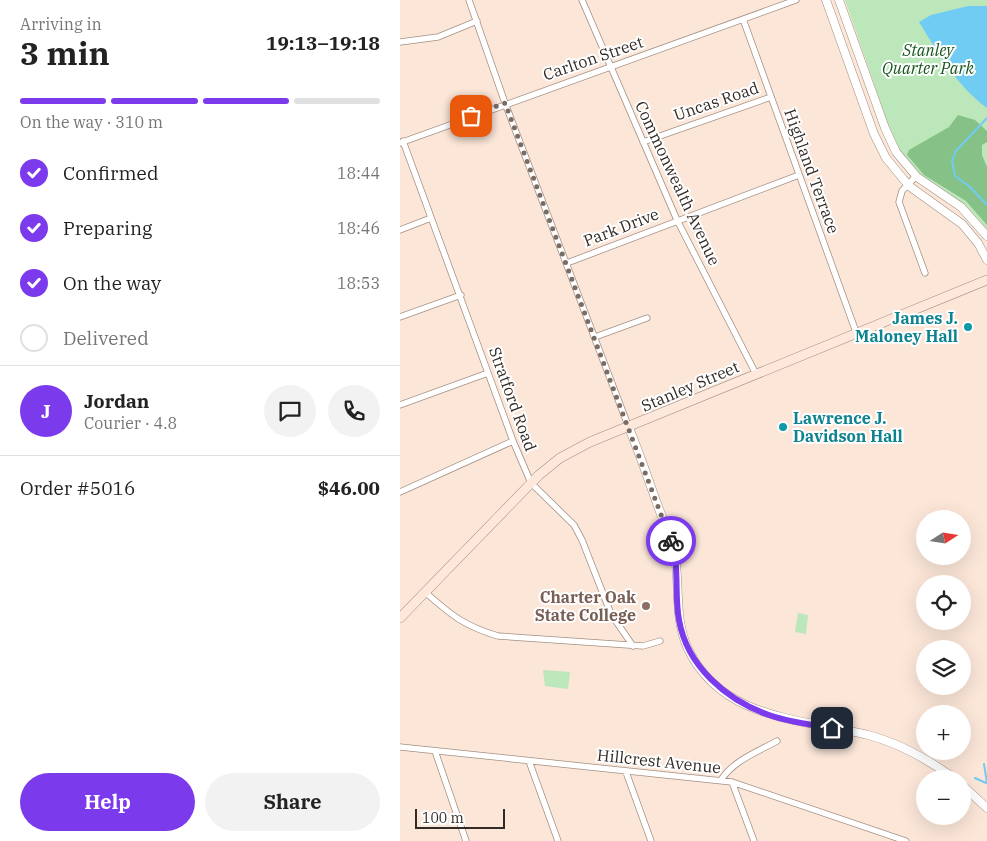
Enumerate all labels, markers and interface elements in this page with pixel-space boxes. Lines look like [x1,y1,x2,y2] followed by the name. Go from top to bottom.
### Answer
[20,14,102,34] text: Arriving in
[266,31,380,55] text: 19:13–19:18
[540,31,646,84] street label: Carlton Street
[20,32,110,74] text: 3 min
[882,40,974,78] park label: Stanley Quarter Park
[671,77,761,125] street label: Uncas Road
[450,95,492,137] pin
[631,98,725,268] street label: Commonwealth Avenue
[457,102,485,130] icon: bag
[780,106,844,236] street label: Highland Terrace
[20,112,163,132] text: On the way · 310 m
[20,159,48,187] icon: check
[63,161,158,185] text: Confirmed
[337,163,380,183] text: 18:44
[581,204,661,250] street label: Park Drive
[20,214,48,242] icon: check
[63,216,152,240] text: Preparing
[337,218,380,238] text: 18:46
[20,269,48,297] icon: check
[63,271,161,295] text: On the way
[337,273,380,293] text: 18:53
[855,308,958,346] place label: James J. Maloney Hall
[962,321,974,333] marker: James J. Maloney Hall
[63,326,149,350] text: Delivered
[485,344,541,454] street label: Stratford Road
[638,356,742,416] street label: Stanley Street
[264,385,316,437] button: chat
[328,385,380,437] button: phone
[84,389,149,413] text: Jordan
[41,399,51,423] text: J
[793,408,903,446] place label: Lawrence J. Davidson Hall
[84,413,177,433] text: Courier · 4.8
[777,421,789,433] marker: Lawrence J. Davidson Hall
[20,476,135,500] text: Order #5016
[318,476,380,500] text: $46.00
[916,510,971,565] north arrow
[916,510,971,825] map controls
[646,516,696,566] courier
[657,527,685,555] icon: bike
[916,575,971,630] button: locate
[535,587,636,625] place label: Charter Oak State College
[640,600,652,612] marker: Charter Oak State College
[916,640,971,695] button: layers
[916,705,971,760] button: +
[811,707,853,749] pin
[818,714,846,742] icon: home
[596,745,722,777] street label: Hillcrest Avenue
[916,770,971,825] button: −
[20,773,195,831] button: Help
[205,773,380,831] button: Share
[415,806,505,829] scale bar
[422,809,464,827] text: 100 m

